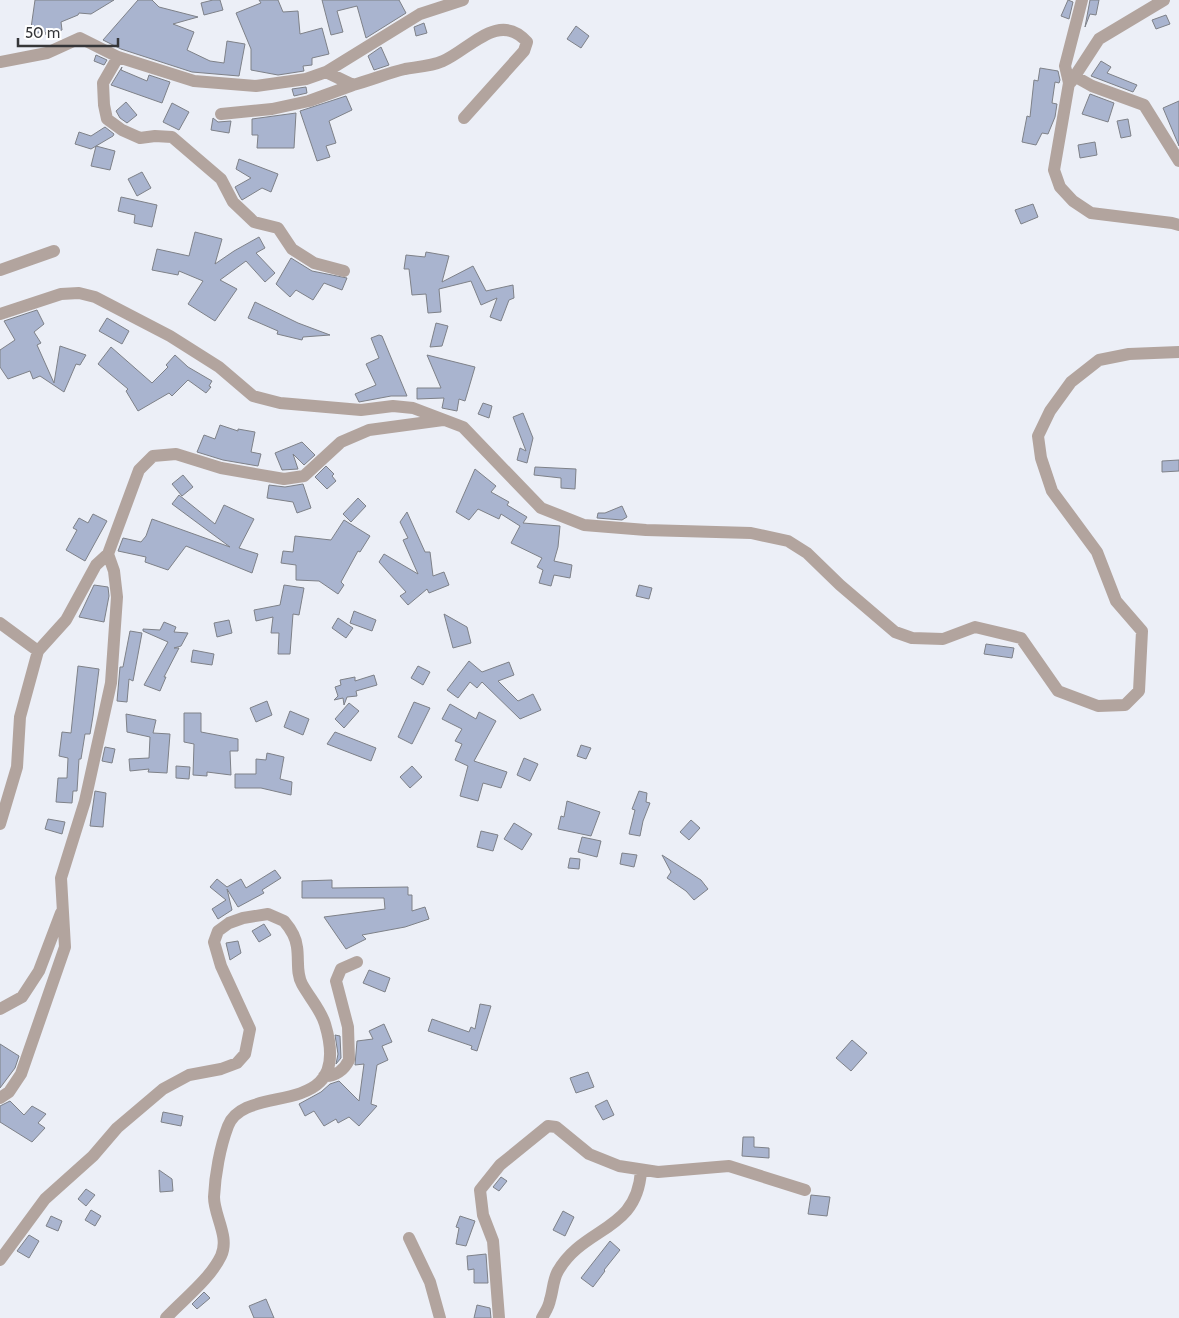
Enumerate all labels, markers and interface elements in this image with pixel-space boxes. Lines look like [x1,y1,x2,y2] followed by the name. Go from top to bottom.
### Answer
[18,15,118,47] scale bar
[25,24,60,42] text: 50 m

